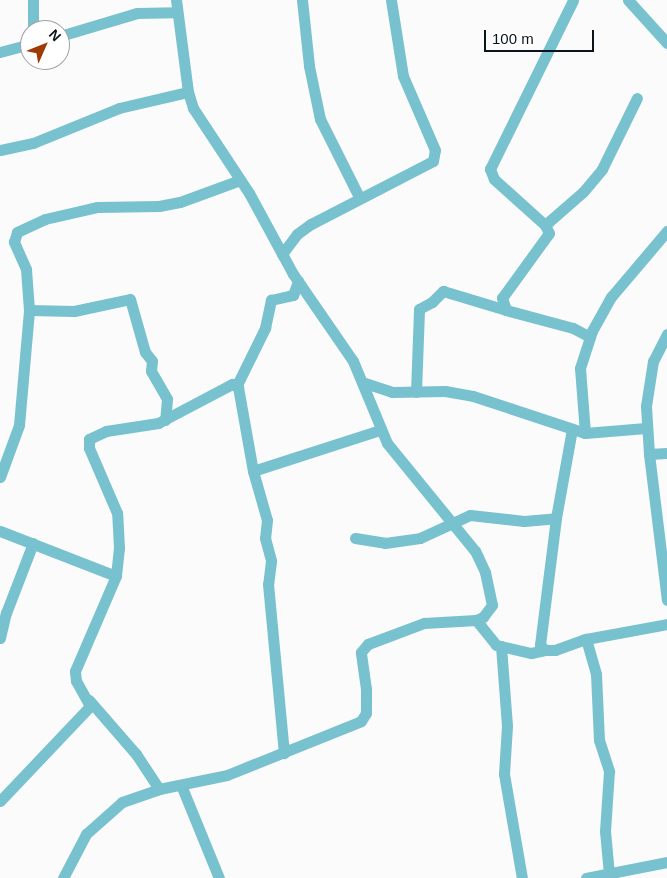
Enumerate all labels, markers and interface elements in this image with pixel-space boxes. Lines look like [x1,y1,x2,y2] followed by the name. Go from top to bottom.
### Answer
[20,20,70,70] north arrow
[487,20,597,52] scale bar
[46,26,64,44] text: N
[492,30,534,47] text: 100 m

